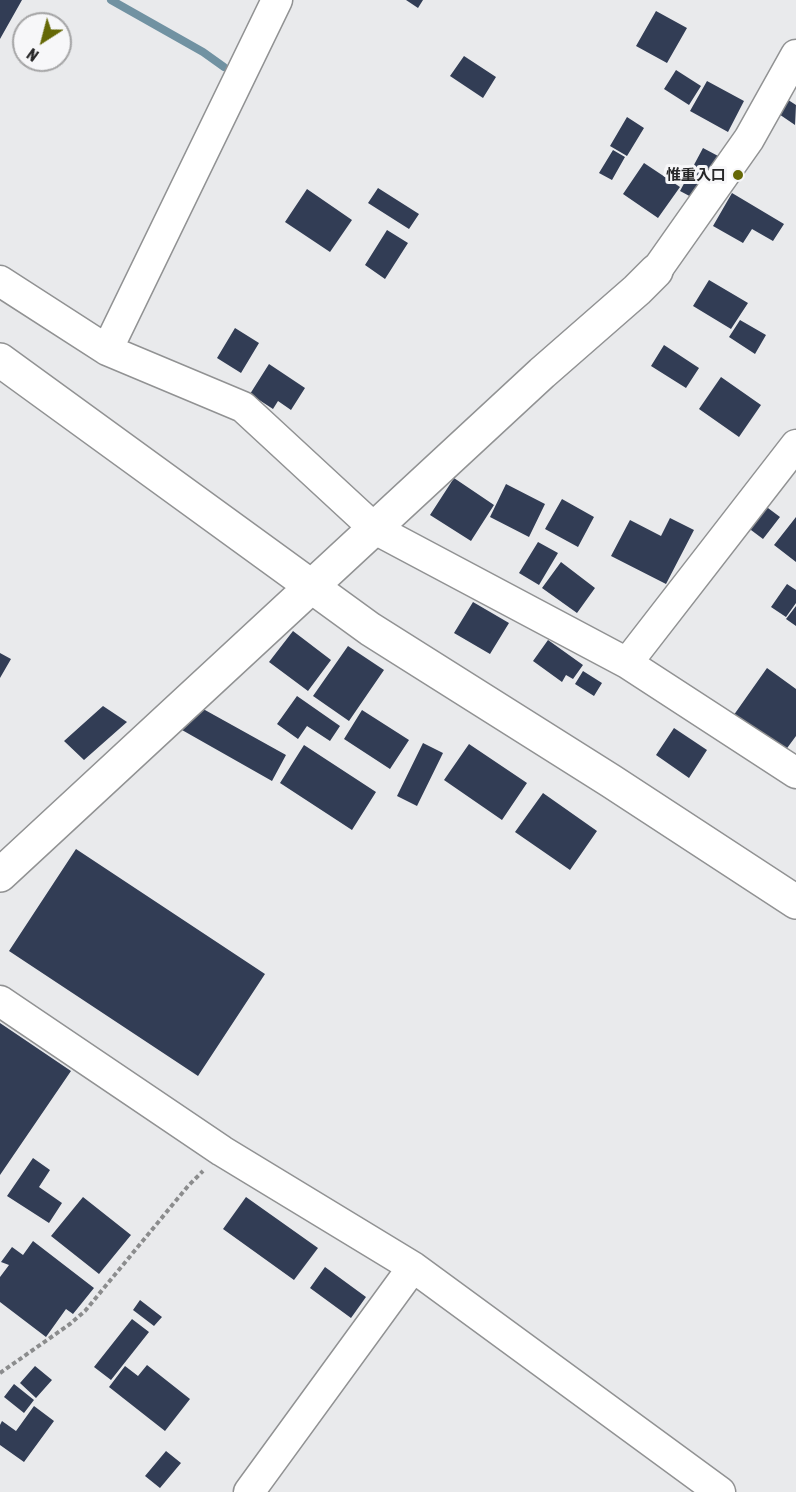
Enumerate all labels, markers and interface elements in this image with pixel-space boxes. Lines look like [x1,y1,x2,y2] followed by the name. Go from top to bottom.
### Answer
[12,12,72,72] north arrow
[23,45,42,65] text: N
[666,166,726,184] place label: 惟重入口
[731,168,745,182] marker: 惟重入口

